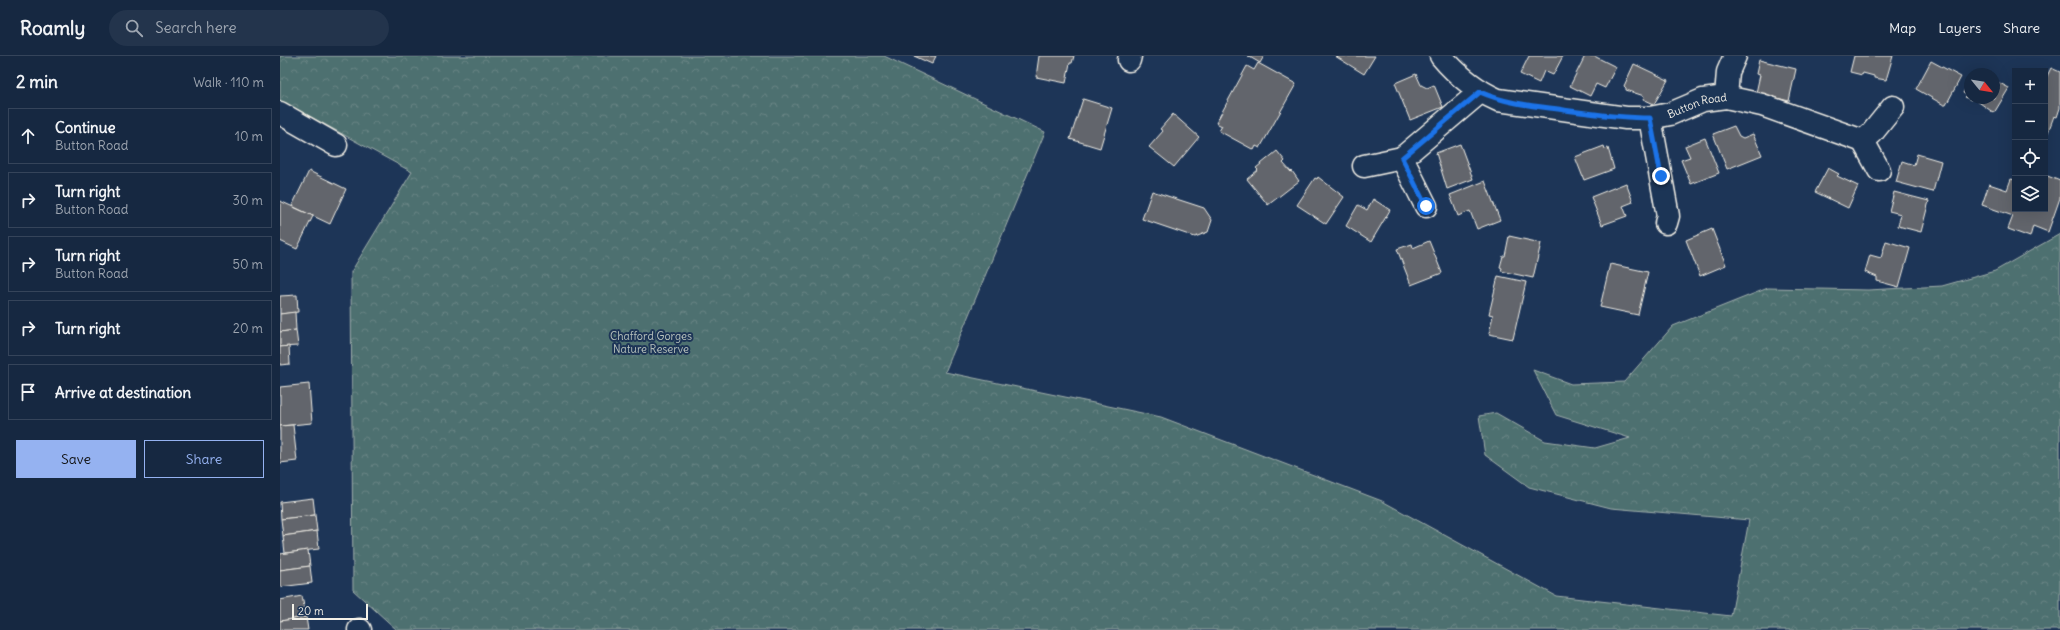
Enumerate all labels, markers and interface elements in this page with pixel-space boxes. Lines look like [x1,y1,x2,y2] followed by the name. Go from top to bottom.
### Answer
[109,10,389,46] search box
[20,16,85,40] text: Roamly
[123,17,145,39] icon: search
[155,18,237,37] text: Search here
[1889,19,1916,37] text: Map
[1938,19,1981,37] text: Layers
[2003,19,2040,37] text: Share
[1964,68,2000,104] north arrow
[2012,68,2048,212] map controls
[2012,68,2048,104] button: +
[16,71,58,93] text: 2 min
[193,74,264,91] text: Walk · 110 m
[1665,90,1728,121] street label: Button Road
[2012,104,2048,140] button: −
[55,118,116,137] text: Continue
[17,125,39,147] icon: ahead
[235,128,263,145] text: 10 m
[55,137,128,154] text: Button Road
[2012,140,2048,176] button: locate
[1652,167,1670,185] route end
[2012,176,2048,212] button: layers
[55,182,120,201] text: Turn right
[17,189,39,211] icon: right
[233,192,263,209] text: 30 m
[1417,197,1435,215] route start
[55,201,128,218] text: Button Road
[55,246,120,265] text: Turn right
[17,253,39,275] icon: right
[232,256,263,273] text: 50 m
[55,265,128,282] text: Button Road
[17,317,39,339] icon: right
[55,319,120,338] text: Turn right
[233,320,263,337] text: 20 m
[610,329,692,356] park label: Chafford Gorges Nature Reserve
[17,381,39,403] icon: arrive
[55,383,191,402] text: Arrive at destination
[16,440,136,478] button: Save
[144,440,264,478] button: Share
[292,602,368,621] scale bar
[298,604,324,618] text: 20 m

